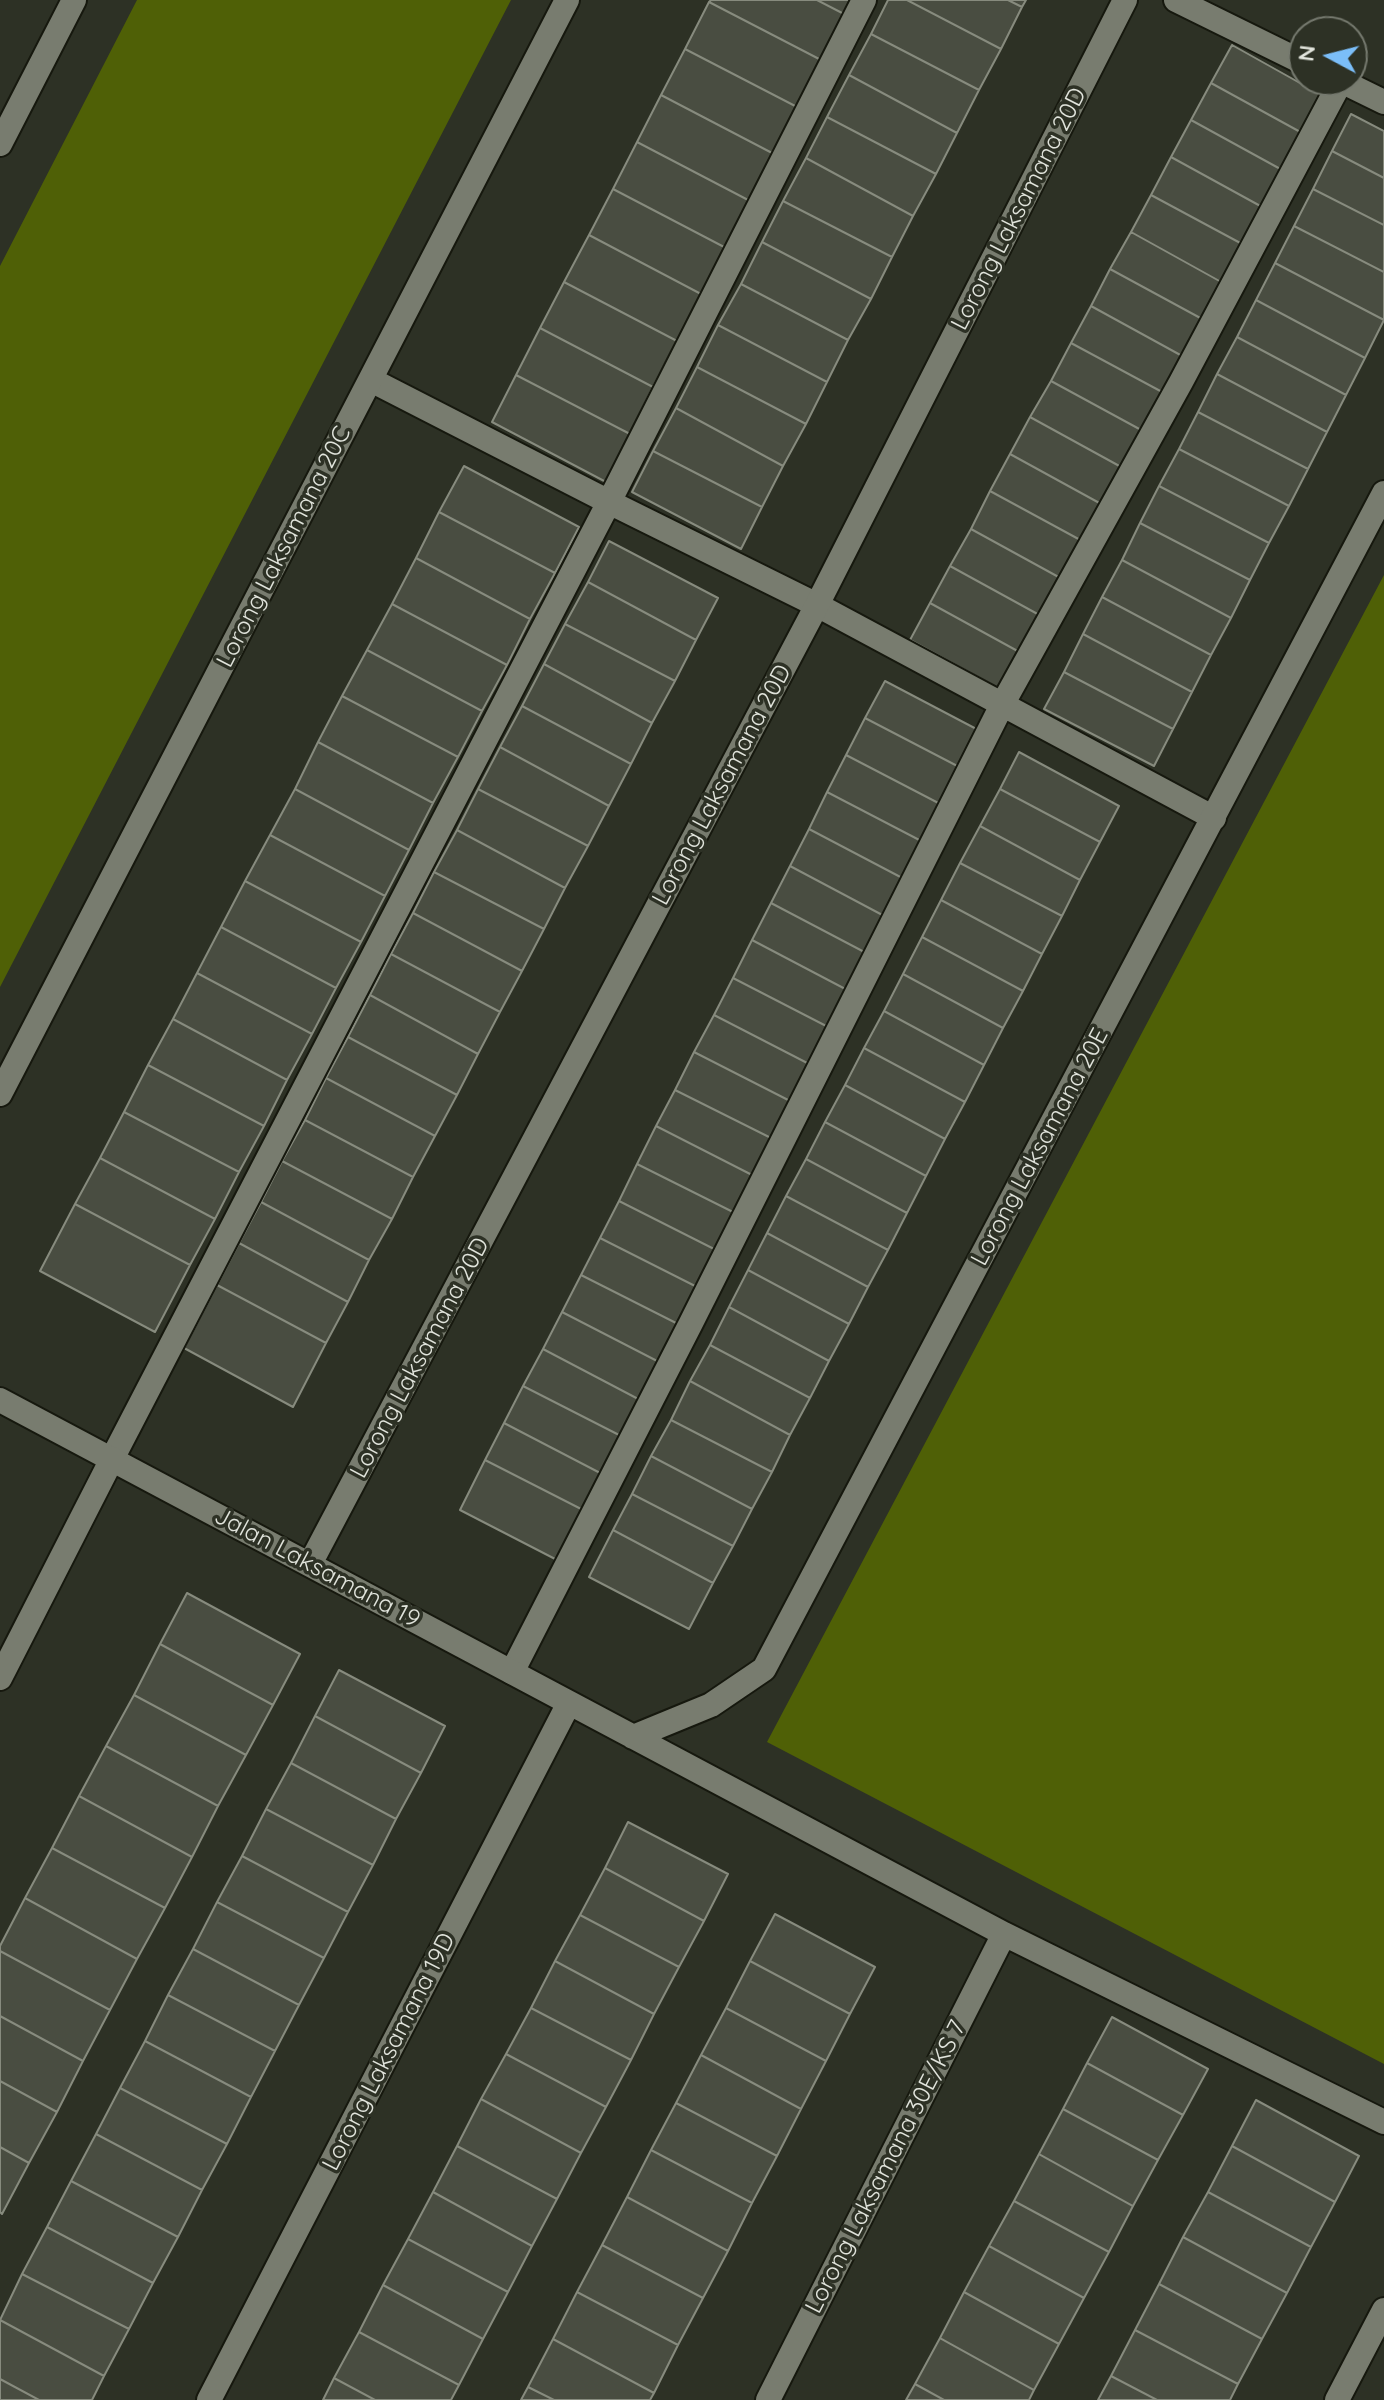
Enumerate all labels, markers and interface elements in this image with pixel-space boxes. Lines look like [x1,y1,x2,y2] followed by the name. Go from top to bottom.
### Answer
[1288,16,1368,96] north arrow
[1291,44,1321,63] text: N
[945,83,1093,335] street label: Lorong Laksamana 20D
[211,422,357,672] street label: Lorong Laksamana 20C
[646,660,798,910] street label: Lorong Laksamana 20D
[965,1023,1115,1271] street label: Lorong Laksamana 20E
[344,1233,496,1483] street label: Lorong Laksamana 20D
[209,1502,425,1634] street label: Jalan Laksamana 19
[317,1928,461,2176] street label: Lorong Laksamana 19D
[799,2016,973,2318] street label: Lorong Laksamana 30E/KS 7

